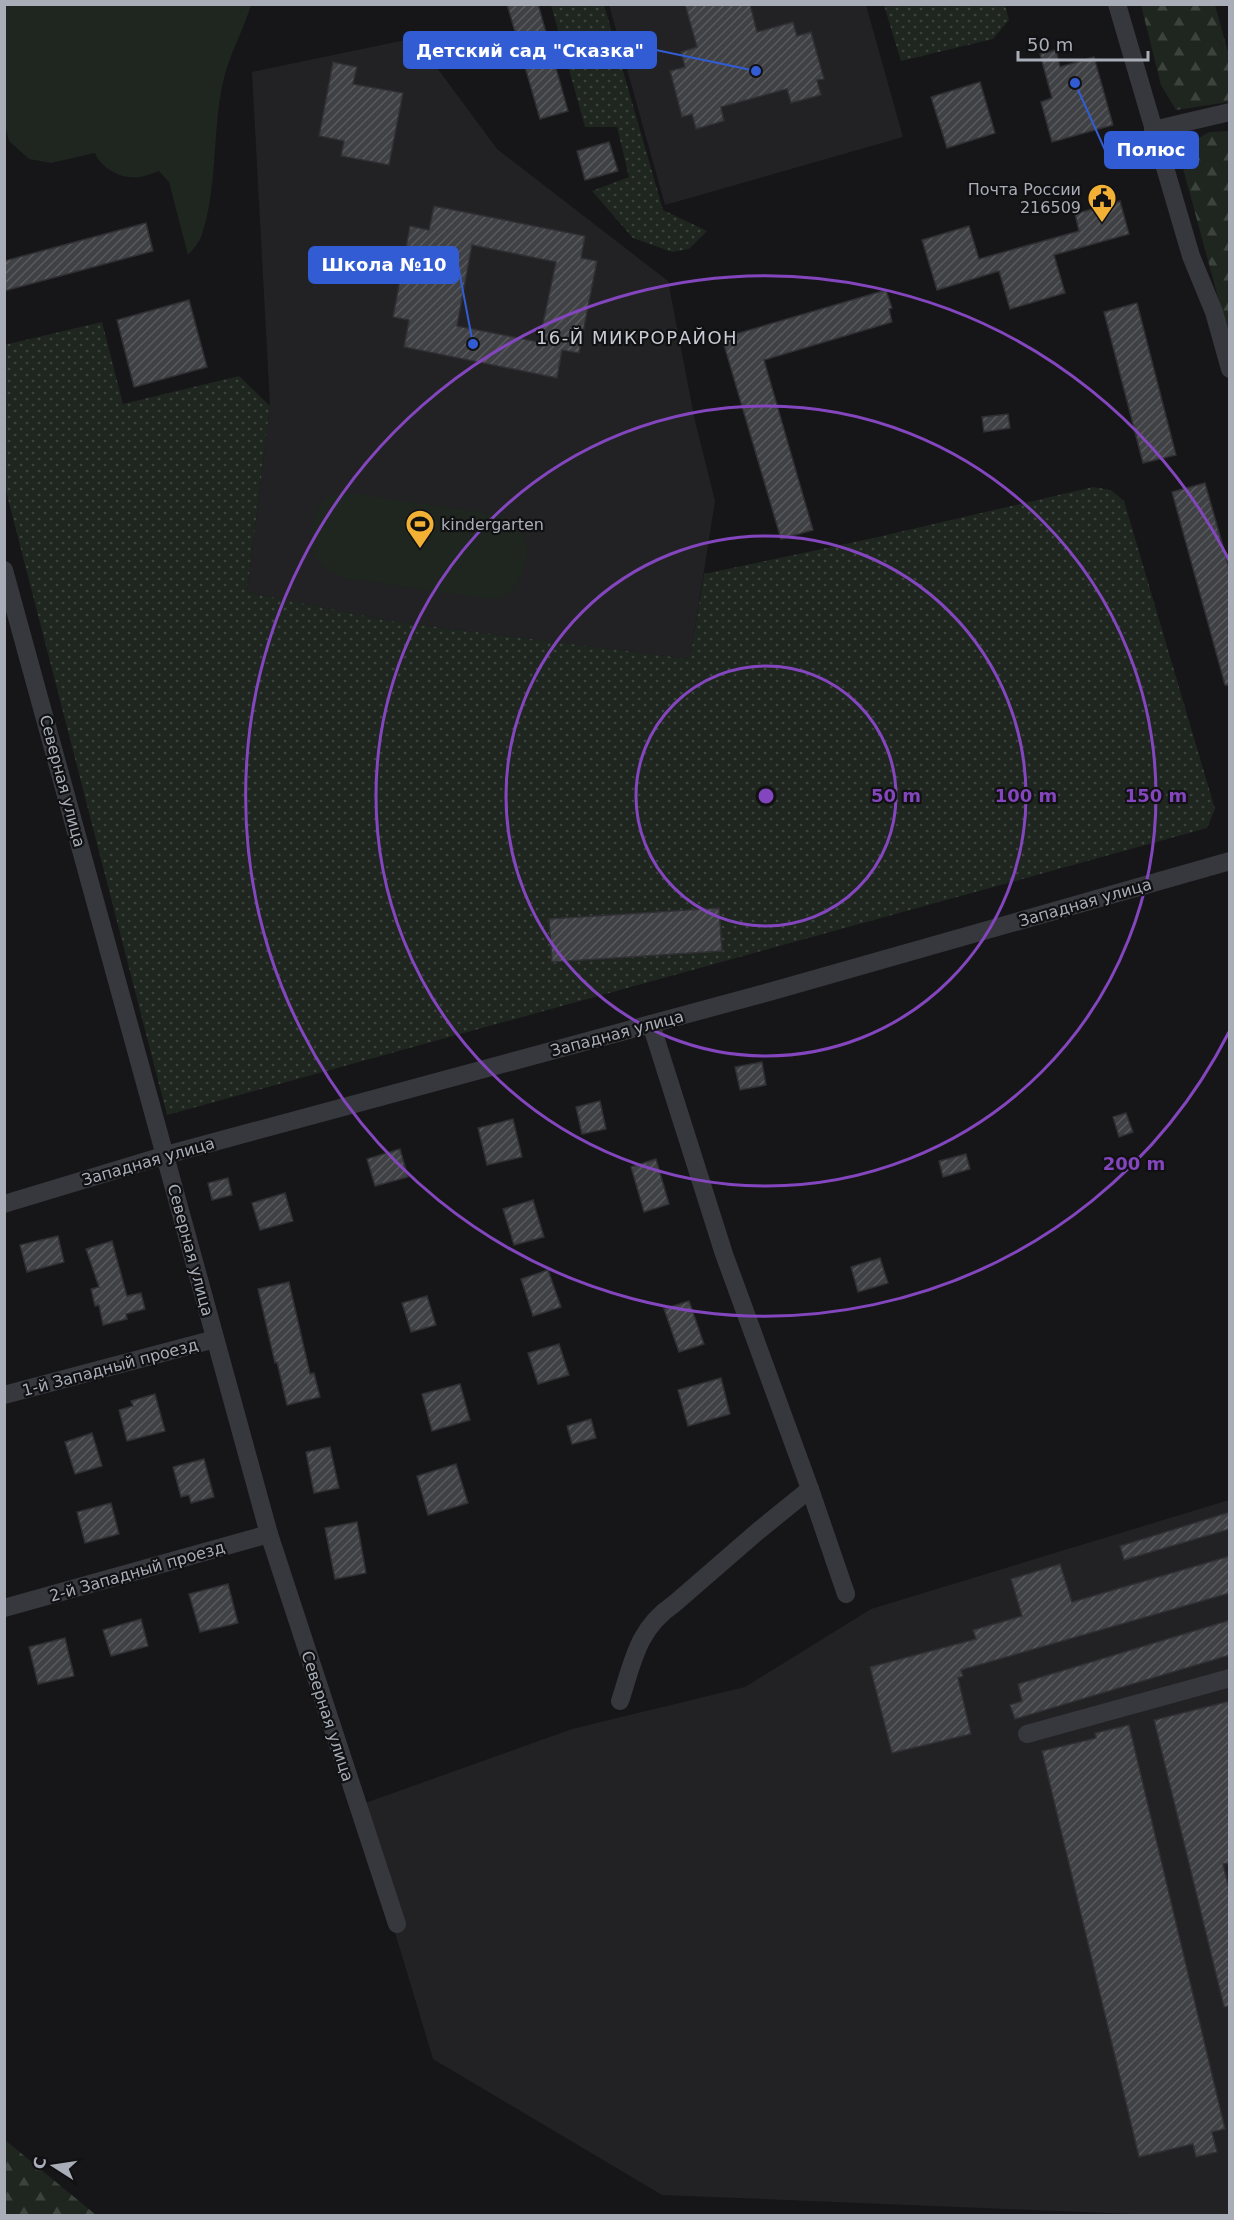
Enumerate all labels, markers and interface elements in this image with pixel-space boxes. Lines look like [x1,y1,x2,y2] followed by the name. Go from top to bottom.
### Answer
[1018,24,1148,62] scale bar
[404,32,656,68] callout: Детский сад "Сказка"
[1027,34,1073,55] text: 50 m
[416,40,644,61] text: Детский сад "Сказка"
[1105,132,1198,168] callout: Полюс
[1117,139,1185,160] text: Полюс
[968,180,1081,217] place label: Почта России 216509
[1086,182,1118,224] public building icon: Почта России 216509
[309,247,458,283] callout: Школа №10
[321,254,447,275] text: Школа №10
[536,327,738,348] district label: 16-Й МИКРОРАЙОН
[404,508,436,550] sports icon: kindergarten
[441,515,544,534] place label: kindergarten
[36,713,89,849] street label: Северная улица
[871,785,921,806] text: 50 m
[995,785,1057,806] text: 100 m
[1125,785,1187,806] text: 150 m
[756,786,776,806] centre of rings
[1017,874,1154,931] street label: Западная улица
[548,1007,686,1060] street label: Западная улица
[80,1133,217,1190] street label: Западная улица
[1103,1153,1165,1174] text: 200 m
[164,1182,217,1318] street label: Северная улица
[20,1335,200,1400] street label: 1-й Западный проезд
[47,1537,227,1606] street label: 2-й Западный проезд
[297,1648,358,1784] street label: Северная улица
[24,2136,84,2196] north arrow
[29,2155,50,2171] text: С

